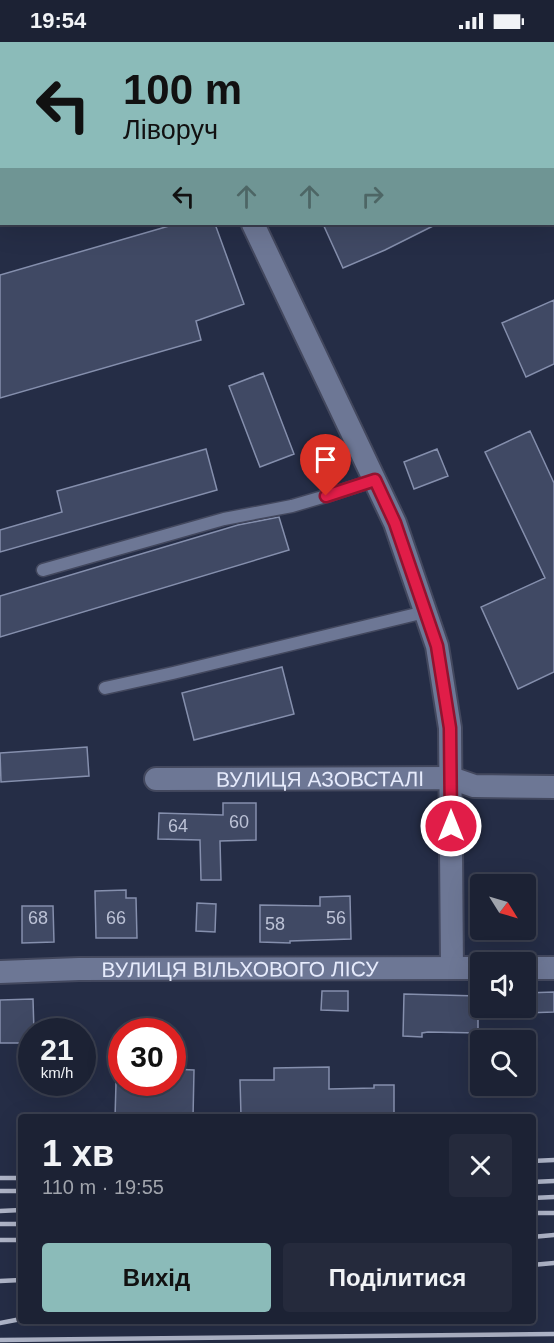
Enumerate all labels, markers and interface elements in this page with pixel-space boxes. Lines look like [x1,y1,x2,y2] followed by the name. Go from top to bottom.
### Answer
[30,8,86,33] text: 19:54
[24,66,102,144] icon: left
[123,66,242,113] text: 100 m
[123,115,218,145] text: Ліворуч
[167,180,200,213] icon: left
[230,180,263,213] icon: ahead
[293,180,326,213] icon: ahead
[356,180,389,213] icon: right
[300,434,351,496] pin
[309,443,342,476] icon: arrive
[216,767,424,790] street label: ВУЛИЦЯ АЗОВСТАЛІ
[419,794,483,858] position arrow
[229,812,249,832] house number: 60
[168,816,188,836] house number: 64
[470,874,536,940] north arrow
[470,874,536,1096] map controls
[28,908,48,928] house number: 68
[106,908,126,928] house number: 66
[326,908,346,928] house number: 56
[265,914,285,934] house number: 58
[470,952,536,1018] button: sound
[101,957,379,980] street label: ВУЛИЦЯ ВІЛЬХОВОГО ЛІСУ
[108,1018,186,1096] speed limit sign: 30
[470,1030,536,1096] button: search
[40,1033,74,1066] text: 21
[41,1064,73,1081] text: km/h
[42,1133,114,1174] text: 1 хв
[449,1134,512,1197] button: close
[42,1176,164,1198] text: 110 m · 19:55
[42,1243,271,1312] button: Вихід
[283,1243,512,1312] button: Поділитися

